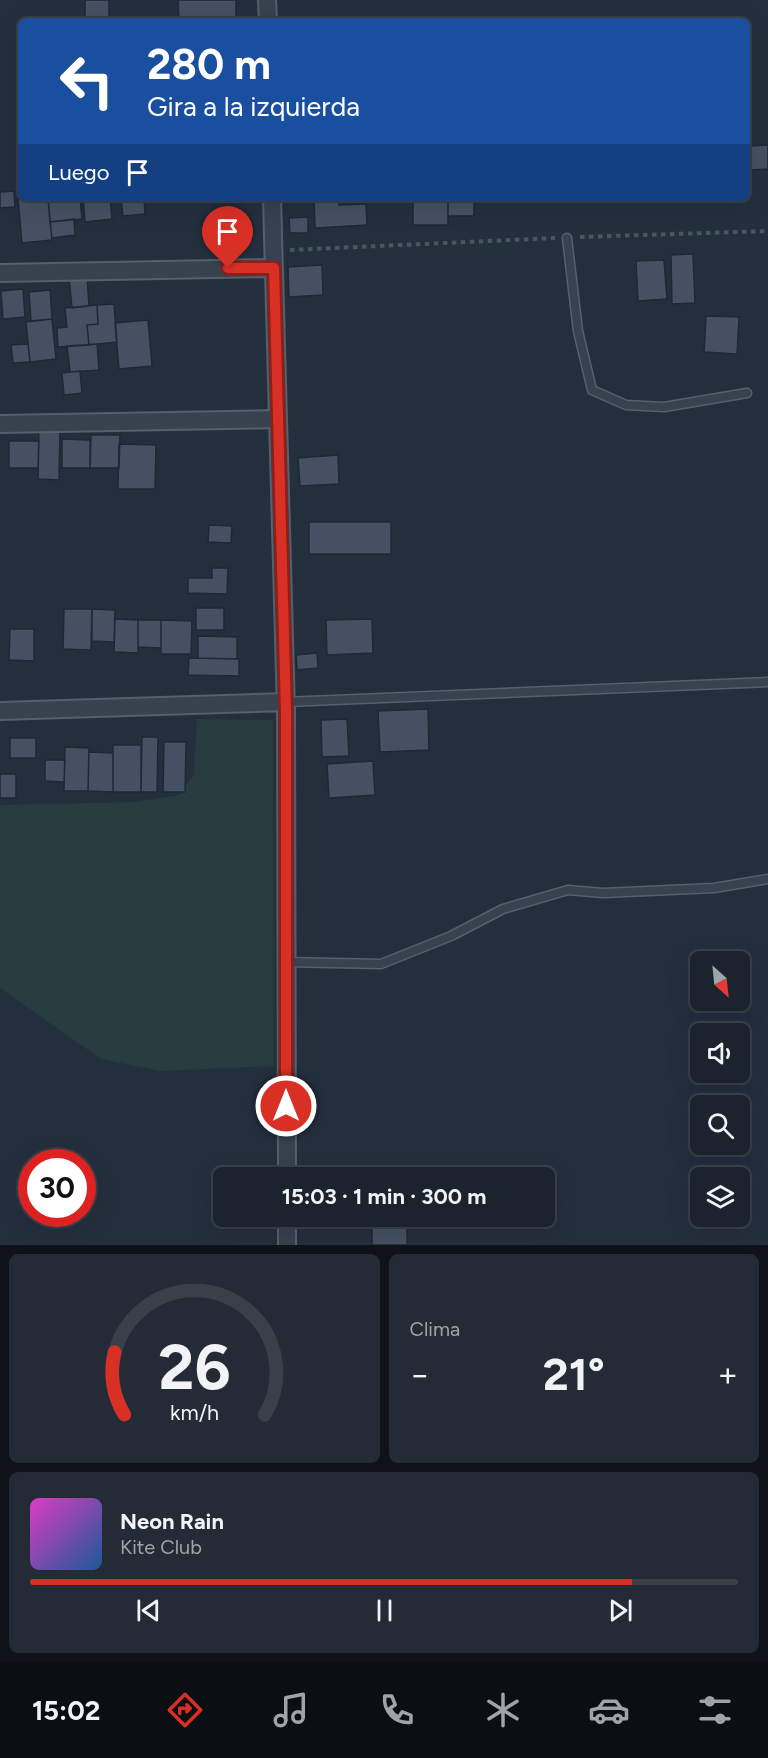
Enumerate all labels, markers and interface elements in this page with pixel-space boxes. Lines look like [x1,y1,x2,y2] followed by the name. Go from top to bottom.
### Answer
[147,39,271,90] text: 280 m
[48,42,126,120] icon: left
[147,90,360,123] text: Gira a la izquierda
[121,156,154,189] icon: arrive
[48,159,109,186] text: Luego
[202,206,253,268] pin
[211,215,244,248] icon: arrive
[690,951,750,1011] north arrow
[690,951,750,1227] map controls
[690,1023,750,1083] button: sound
[254,1074,318,1138] position arrow
[690,1095,750,1155] button: search
[18,1149,96,1227] speed limit sign: 30
[690,1167,750,1227] button: layers
[282,1183,486,1210] text: 15:03 · 1 min · 300 m
[410,1317,460,1341] text: Clima
[158,1330,230,1405] text: 26
[543,1347,605,1401] text: 21°
[410,1355,430,1394] text: −
[717,1355,738,1394] text: +
[170,1401,219,1426] text: km/h
[120,1508,224,1535] text: Neon Rain
[120,1535,202,1559] text: Kite Club
[132,1594,165,1627] icon: previous
[368,1594,401,1627] icon: pause
[604,1594,637,1627] icon: next
[164,1689,206,1731] icon: directions
[270,1689,312,1731] icon: music
[376,1689,418,1731] icon: phone
[482,1689,524,1731] icon: climate
[588,1689,630,1731] icon: car
[694,1689,736,1731] icon: filters
[32,1694,100,1727] text: 15:02

